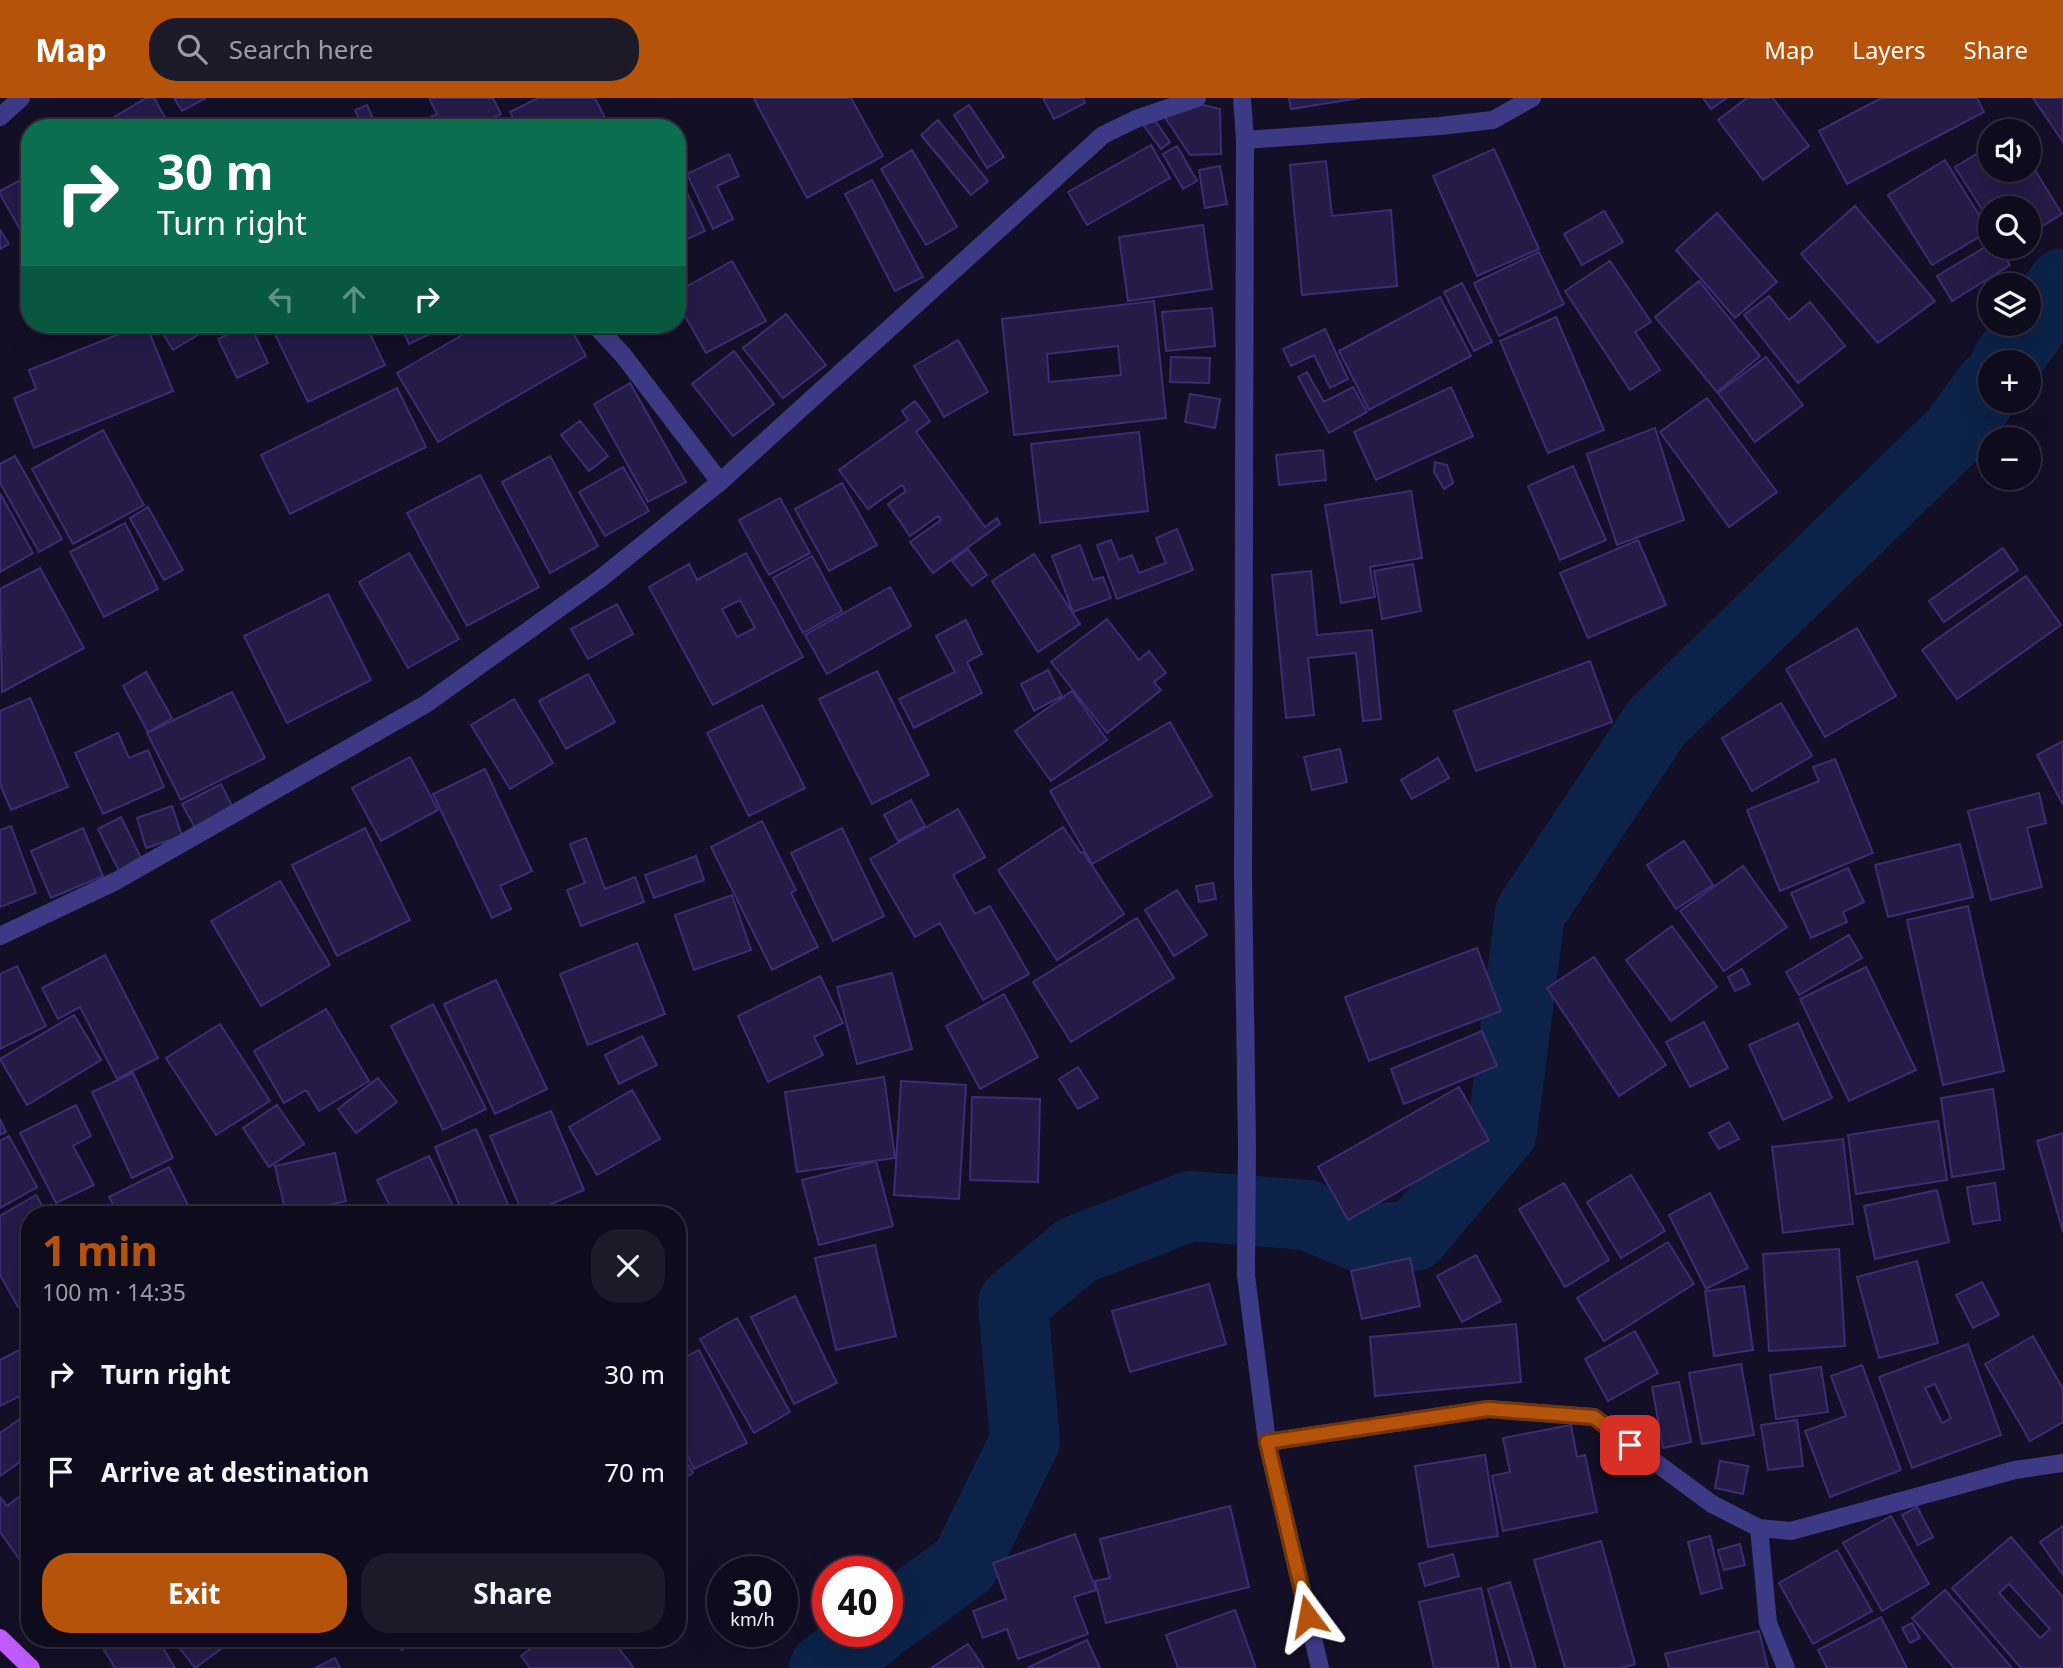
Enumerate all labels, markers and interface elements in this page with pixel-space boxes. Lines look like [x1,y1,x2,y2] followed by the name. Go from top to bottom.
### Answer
[149,18,639,81] search box
[35,27,107,72] text: Map
[173,30,211,68] icon: search
[229,31,373,67] text: Search here
[1764,33,1814,66] text: Map
[1852,33,1926,66] text: Layers
[1964,33,2028,66] text: Share
[1978,119,2041,490] map controls
[1978,119,2041,182] button: sound
[157,138,274,204] text: 30 m
[42,147,133,238] icon: right
[1978,196,2041,259] button: search
[157,201,307,244] text: Turn right
[1978,273,2041,336] button: layers
[262,280,300,318] icon: left
[335,280,373,318] icon: ahead
[408,280,446,318] icon: right
[1978,350,2041,413] button: +
[1978,427,2041,490] button: −
[42,1221,158,1278] text: 1 min
[591,1229,665,1303] button: close
[42,1276,186,1308] text: 100 m · 14:35
[42,1355,80,1393] icon: right
[101,1356,231,1392] text: Turn right
[604,1356,665,1392] text: 30 m
[1600,1415,1660,1475] pin
[1611,1426,1649,1464] icon: arrive
[42,1453,80,1491] icon: arrive
[101,1454,370,1490] text: Arrive at destination
[604,1454,665,1490] text: 70 m
[42,1553,347,1633] button: Exit
[361,1553,665,1633] button: Share
[812,1556,903,1647] speed limit sign: 40
[732,1569,773,1616] text: 30
[1271,1579,1345,1653] position arrow
[730,1607,775,1631] text: km/h

